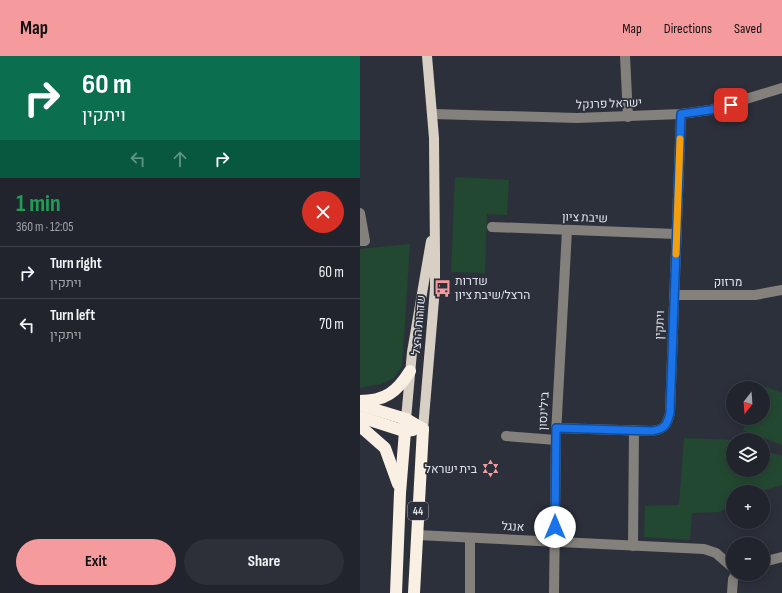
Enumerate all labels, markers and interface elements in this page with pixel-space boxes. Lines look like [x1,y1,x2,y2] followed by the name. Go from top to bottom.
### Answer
[20,17,48,40] text: Map
[622,20,642,37] text: Map
[664,20,712,37] text: Directions
[734,20,762,37] text: Saved
[82,68,131,101] text: 60 m
[16,72,68,124] icon: right
[714,88,748,122] pin
[720,94,742,116] icon: arrive
[576,95,642,113] street label: ישראל פרנקל
[82,105,126,126] text: ויתקין
[127,148,149,170] icon: left
[169,148,191,170] icon: ahead
[211,148,233,170] icon: right
[16,189,61,218] text: 1 min
[302,191,344,233] button: close
[562,210,608,226] street label: שיבת ציון
[16,219,74,235] text: 360 m · 12:05
[50,254,102,273] text: Turn right
[16,262,38,284] icon: right
[319,263,344,282] text: 60 m
[455,274,530,303] place label: שדרות הרצל/שיבת ציון
[50,275,82,291] text: ויתקין
[714,275,742,290] street label: מרזוק
[432,278,452,298] bus stop icon: שדרות הרצל/שיבת ציון
[409,294,429,356] street label: שדרות הרצל
[50,306,95,325] text: Turn left
[652,310,668,340] street label: ויתקין
[16,314,38,336] icon: left
[319,315,344,334] text: 70 m
[50,327,82,343] text: ויתקין
[726,381,770,425] north arrow
[726,381,770,581] map controls
[535,391,553,431] street label: בילינסון
[726,433,770,477] button: layers
[480,459,500,479] synagogue icon: בית ישראל
[425,462,478,477] place label: בית ישראל
[726,485,770,529] button: +
[408,502,428,520] road number: 44
[534,506,576,548] position arrow
[501,519,525,535] street label: אנגל
[726,537,770,581] button: −
[16,539,176,585] button: Exit
[184,539,344,585] button: Share

